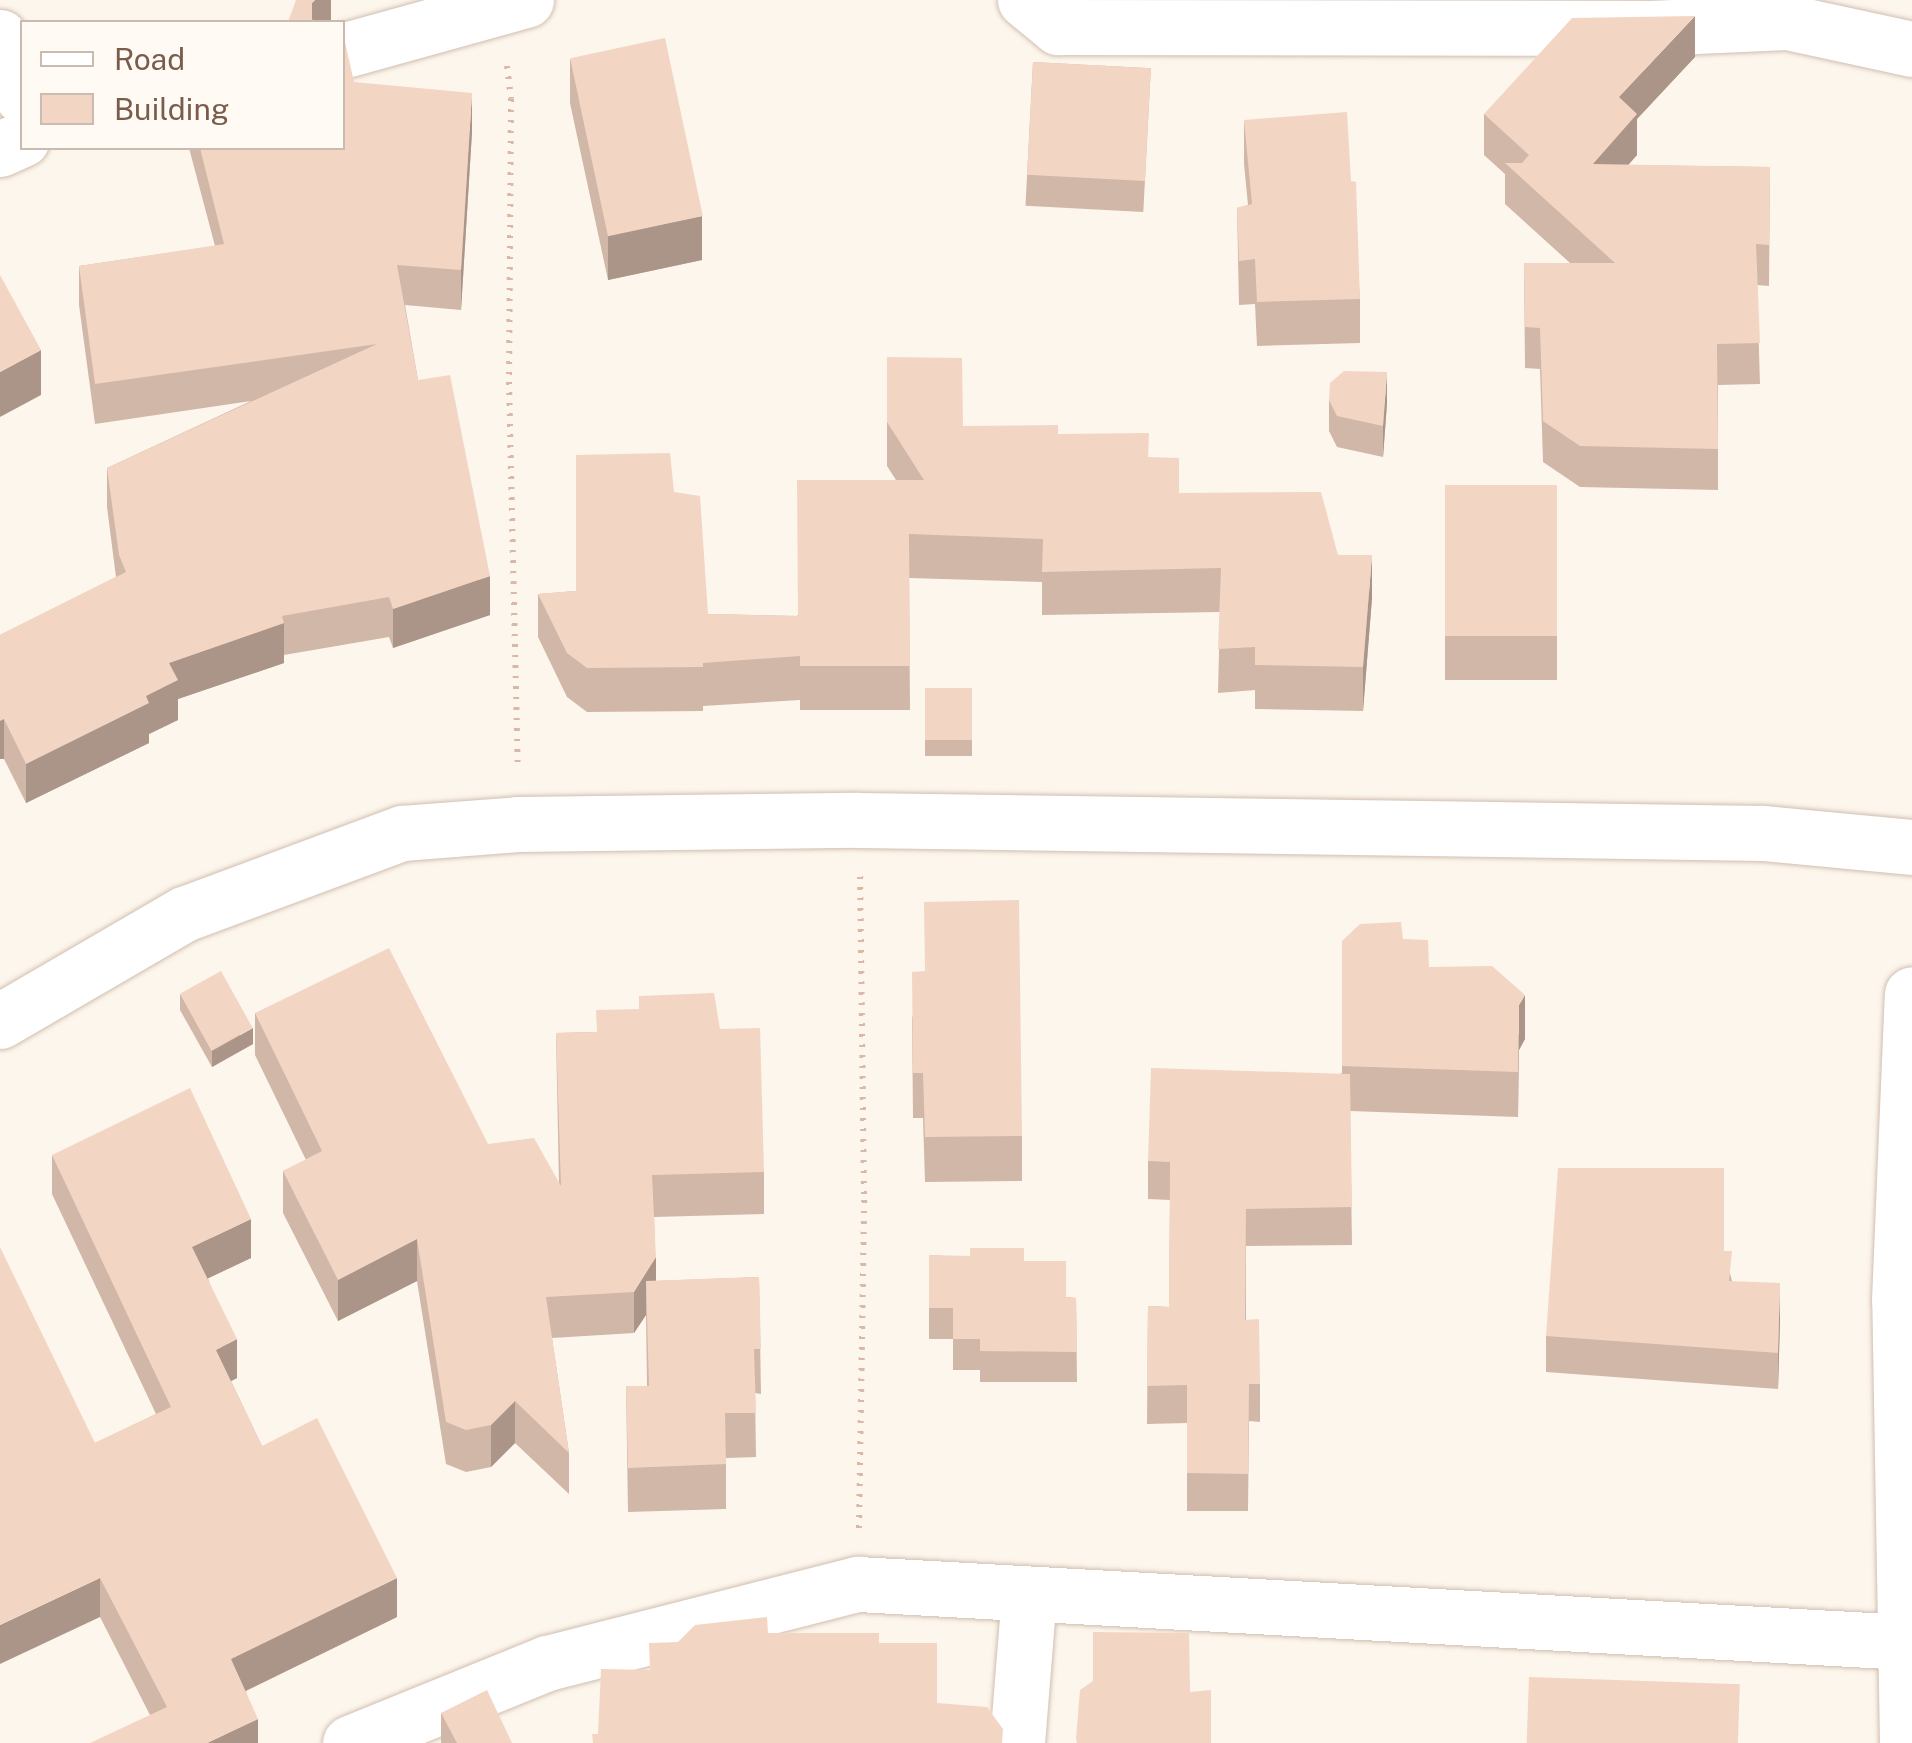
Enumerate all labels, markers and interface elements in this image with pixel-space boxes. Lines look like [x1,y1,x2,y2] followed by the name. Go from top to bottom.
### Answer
[20,20,345,150] legend
[114,41,185,77] text: Road
[114,91,229,127] text: Building

